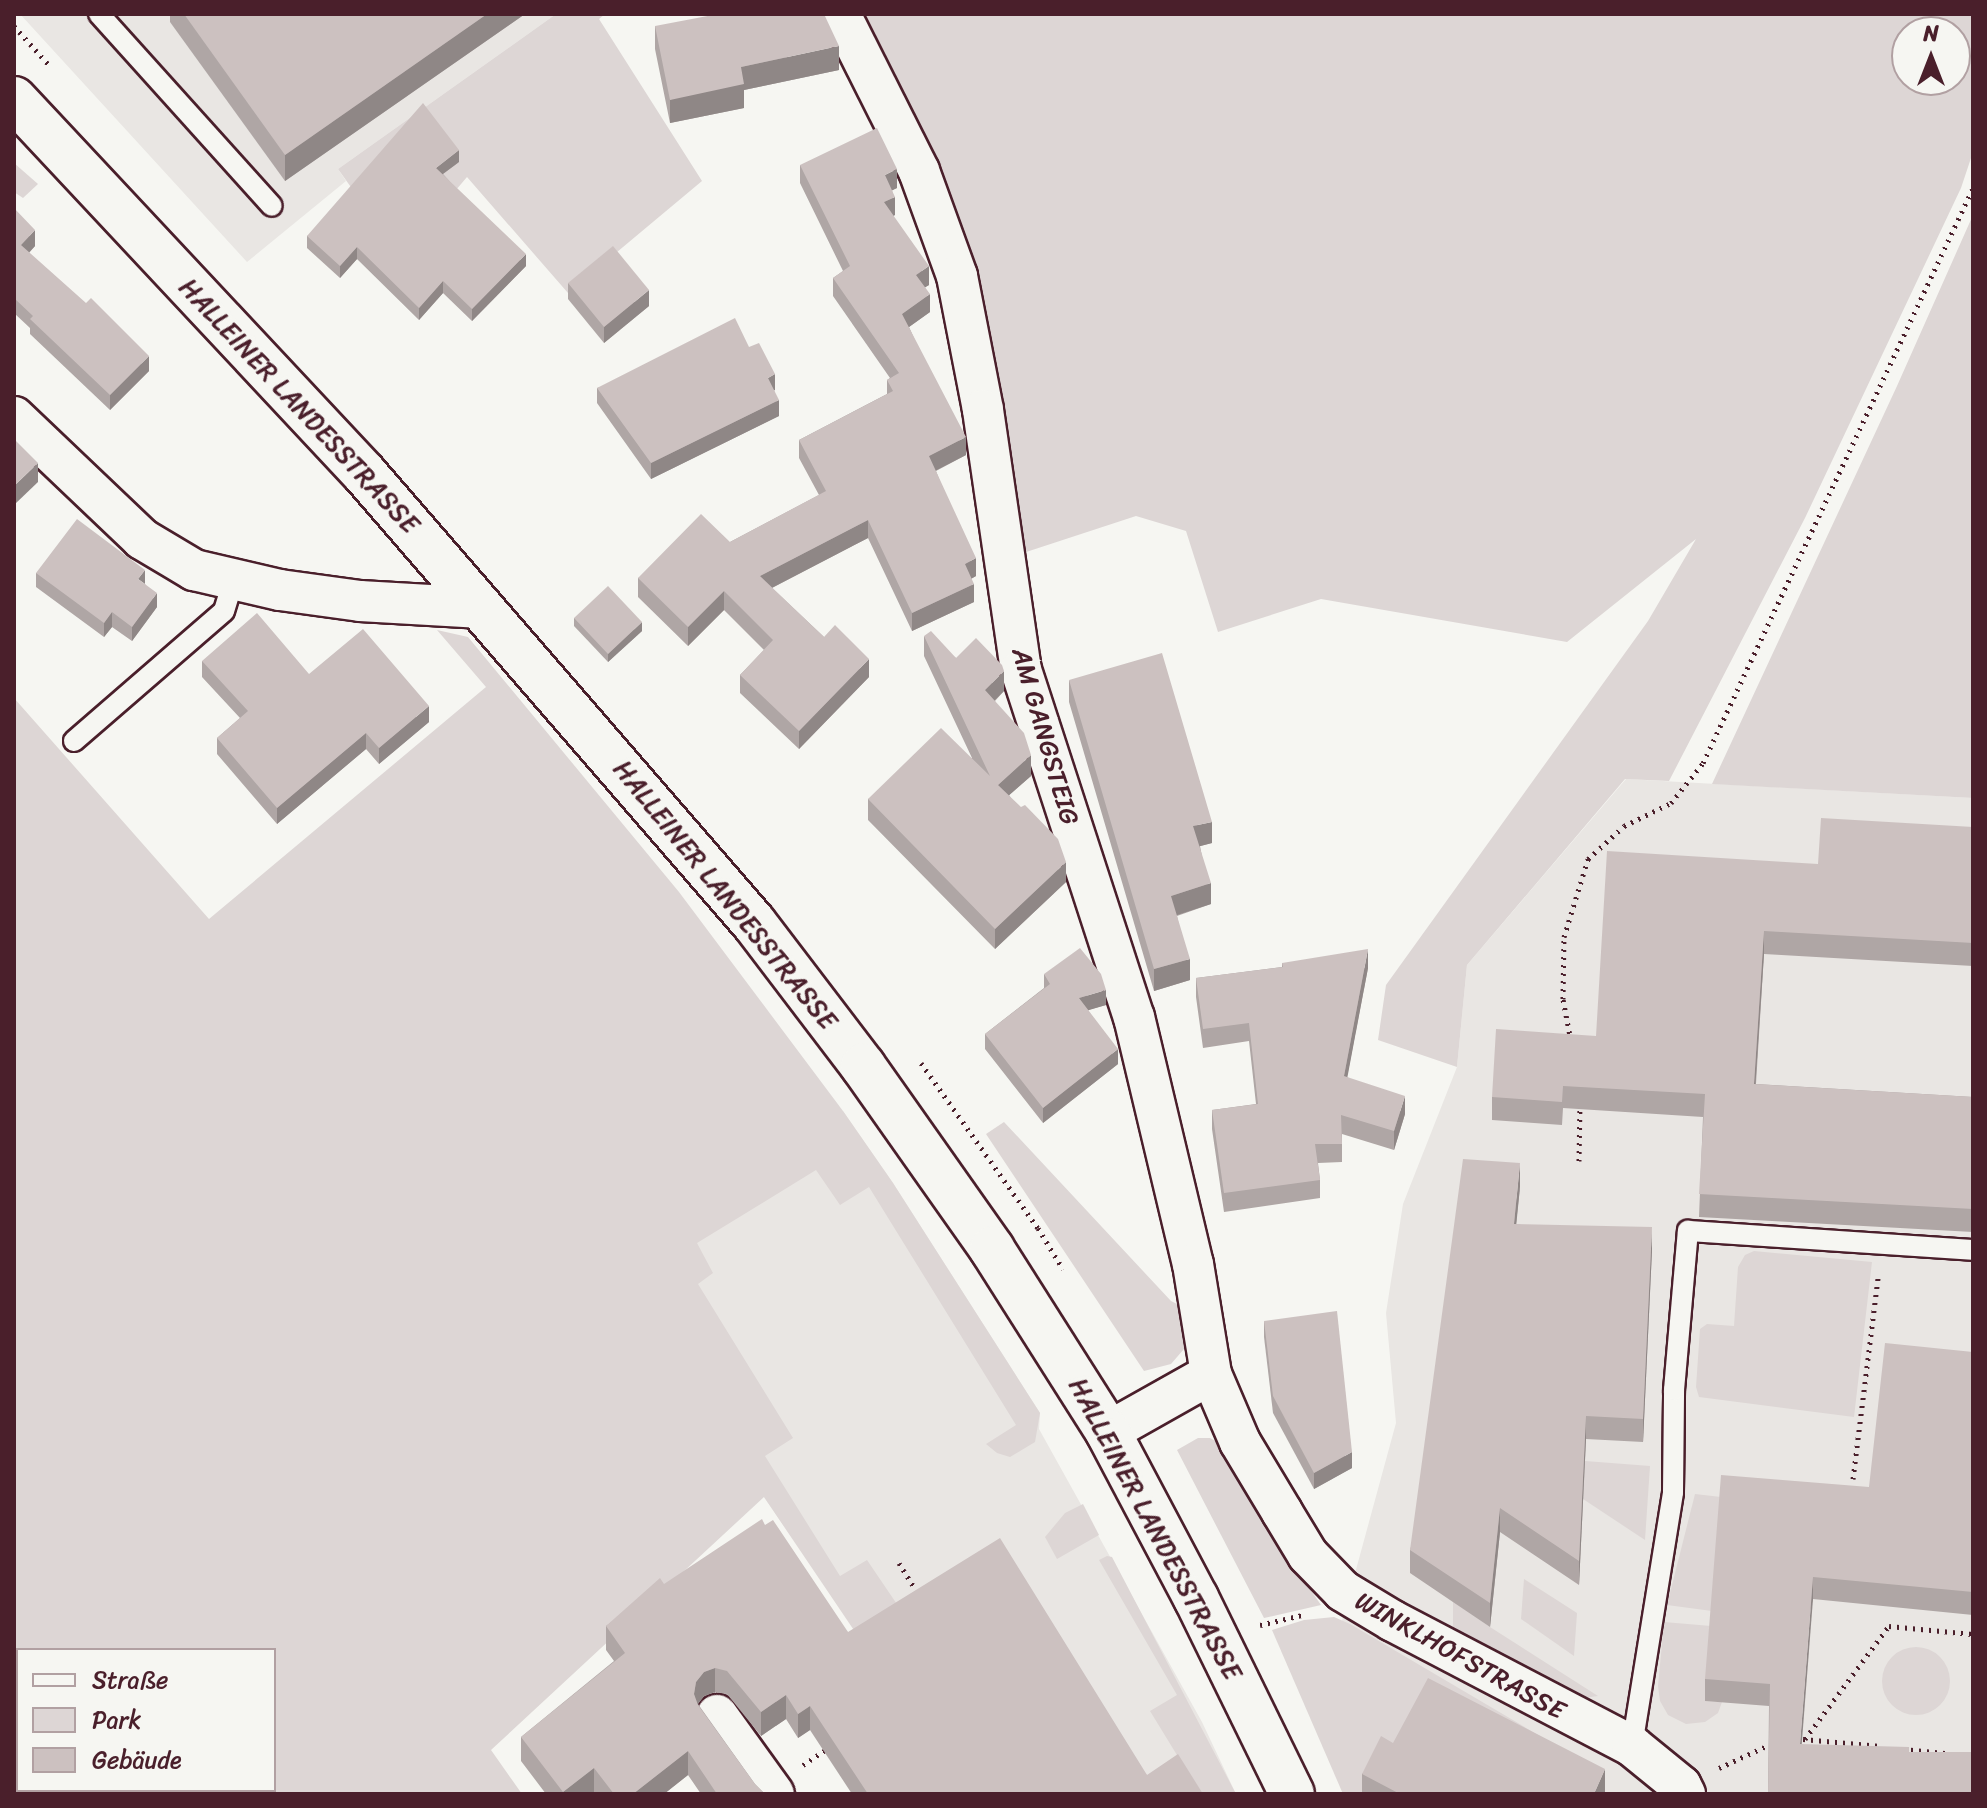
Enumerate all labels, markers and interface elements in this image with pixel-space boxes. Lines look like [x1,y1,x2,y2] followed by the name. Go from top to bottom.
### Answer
[1923,14,1939,53] text: N
[1891,16,1971,96] north arrow
[173,272,425,540] street label: HALLEINER LANDESSTRASSE
[1005,644,1085,828] street label: AM GANGSTEIG
[607,754,843,1036] street label: HALLEINER LANDESSTRASSE
[1062,1373,1248,1685] street label: HALLEINER LANDESSTRASSE
[1350,1585,1570,1727] street label: WINKLHOFSTRASSE
[16,1648,276,1792] legend
[92,1659,168,1701] text: Straße
[92,1699,141,1741] text: Park
[92,1739,182,1781] text: Gebäude

